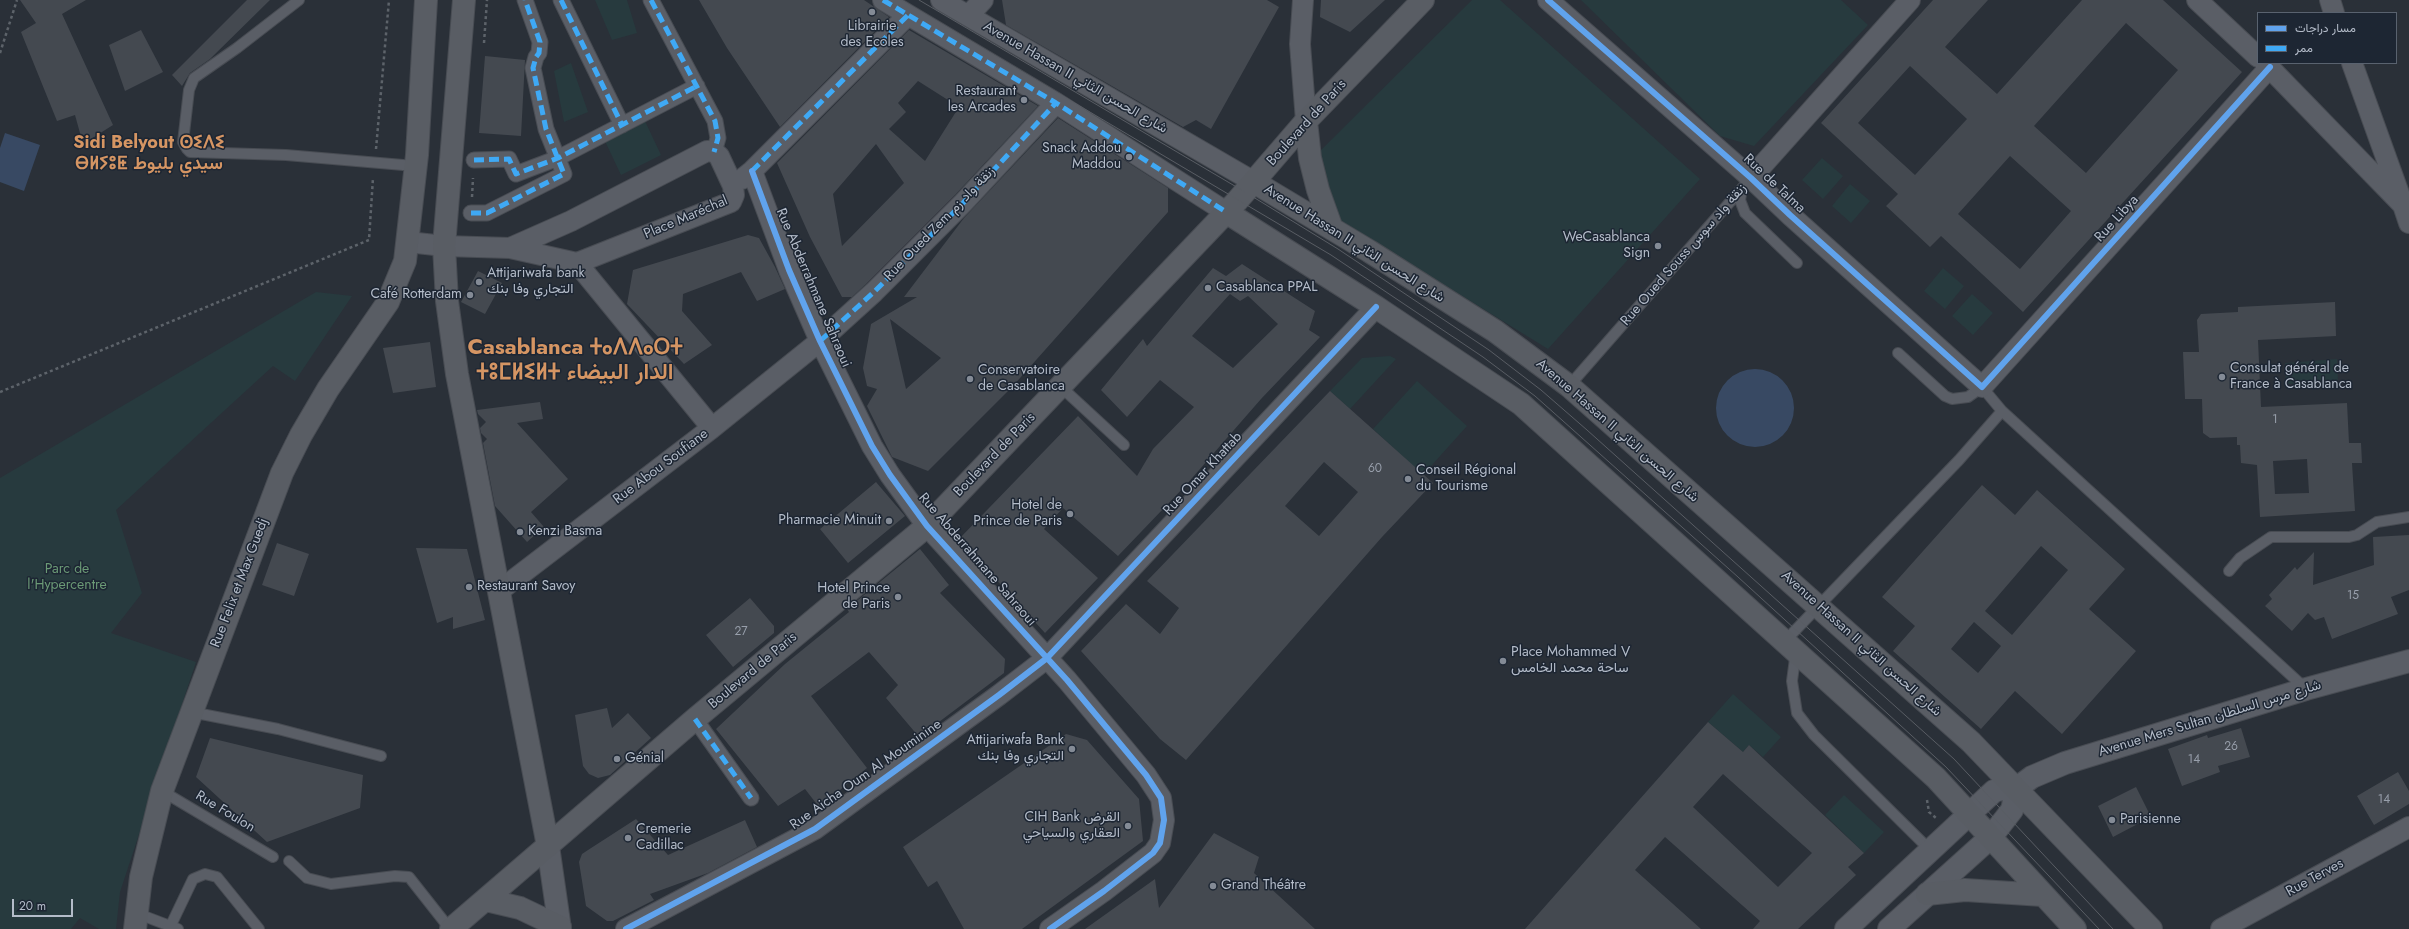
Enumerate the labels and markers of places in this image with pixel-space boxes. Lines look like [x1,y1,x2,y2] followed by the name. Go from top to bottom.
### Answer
[867,7,877,17] marker: Librairie des Ecoles
[840,19,904,52] place label: Librairie des Ecoles
[948,84,1016,116] place label: Restaurant les Arcades
[1019,95,1029,105] marker: Restaurant les Arcades
[1042,141,1121,174] place label: Snack Addou Maddou
[1124,152,1134,162] marker: Snack Addou Maddou
[1563,230,1650,262] place label: WeCasablanca Sign
[1653,241,1663,251] marker: WeCasablanca Sign
[487,266,585,298] place label: Attijariwafa bank التجاري وفا بنك
[474,277,484,287] marker: Attijariwafa bank التجاري وفا بنك
[1216,280,1318,296] place label: Casablanca PPAL
[1203,283,1213,293] marker: Casablanca PPAL
[370,287,462,303] place label: Café Rotterdam
[465,290,475,300] marker: Café Rotterdam
[2230,361,2352,394] place label: Consulat général de France à Casablanca
[978,363,1065,396] place label: Conservatoire de Casablanca
[2217,372,2227,382] marker: Consulat général de France à Casablanca
[965,374,975,384] marker: Conservatoire de Casablanca
[1416,463,1516,496] place label: Conseil Régional du Tourisme
[1403,474,1413,484] marker: Conseil Régional du Tourisme
[973,498,1062,530] place label: Hotel de Prince de Paris
[1065,509,1075,519] marker: Hotel de Prince de Paris
[778,513,881,529] place label: Pharmacie Minuit
[884,516,894,526] marker: Pharmacie Minuit
[528,524,602,540] place label: Kenzi Basma
[515,527,525,537] marker: Kenzi Basma
[477,579,575,595] place label: Restaurant Savoy
[817,581,890,614] place label: Hotel Prince de Paris
[464,582,474,592] marker: Restaurant Savoy
[893,592,903,602] marker: Hotel Prince de Paris
[1511,645,1630,678] place label: Place Mohammed V ساحة محمد الخامس
[1498,656,1508,666] marker: Place Mohammed V ساحة محمد الخامس
[966,733,1064,766] place label: Attijariwafa Bank التجاري وفا بنك
[1067,744,1077,754] marker: Attijariwafa Bank التجاري وفا بنك
[625,751,664,767] place label: Génial
[612,754,622,764] marker: Génial
[1023,810,1120,842] place label: CIH Bank القرض العقاري والسياحي
[2120,812,2181,828] place label: Parisienne
[2107,815,2117,825] marker: Parisienne
[1123,821,1133,831] marker: CIH Bank القرض العقاري والسياحي
[636,822,691,854] place label: Cremerie Cadillac
[623,833,633,843] marker: Cremerie Cadillac
[1221,878,1306,894] place label: Grand Théâtre
[1208,881,1218,891] marker: Grand Théâtre

